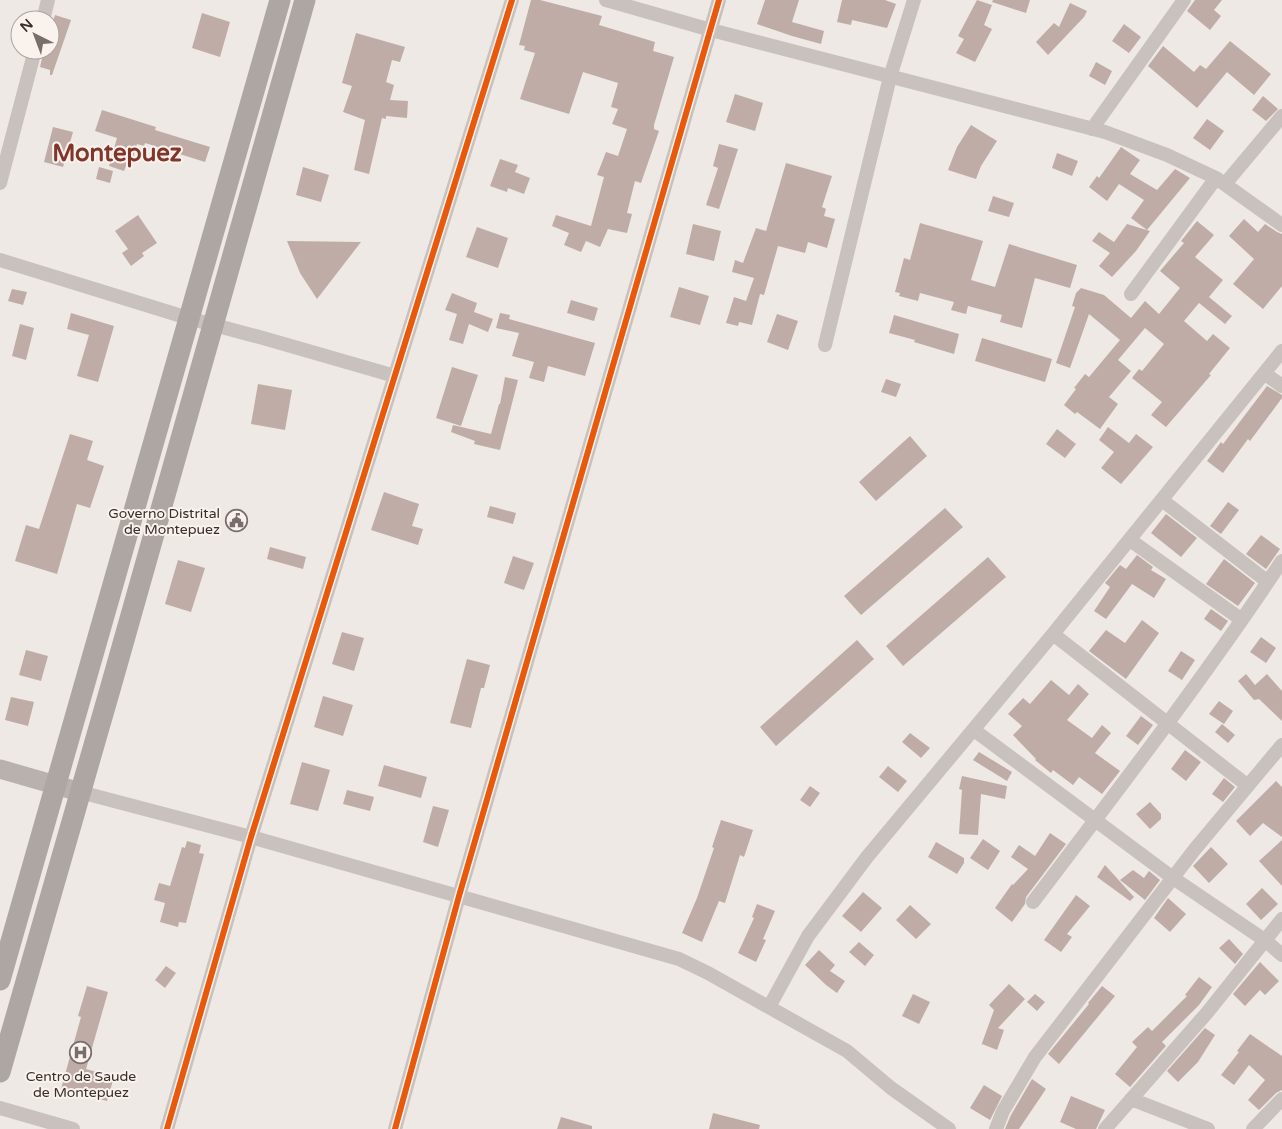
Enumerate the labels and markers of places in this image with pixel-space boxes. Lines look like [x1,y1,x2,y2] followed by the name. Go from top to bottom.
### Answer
[108,505,220,538] place label: Governo Distrital de Montepuez
[224,509,248,533] public building icon: Governo Distrital de Montepuez
[69,1041,93,1065] hospital icon: Centro de Saude de Montepuez
[26,1068,136,1101] place label: Centro de Saude de Montepuez

